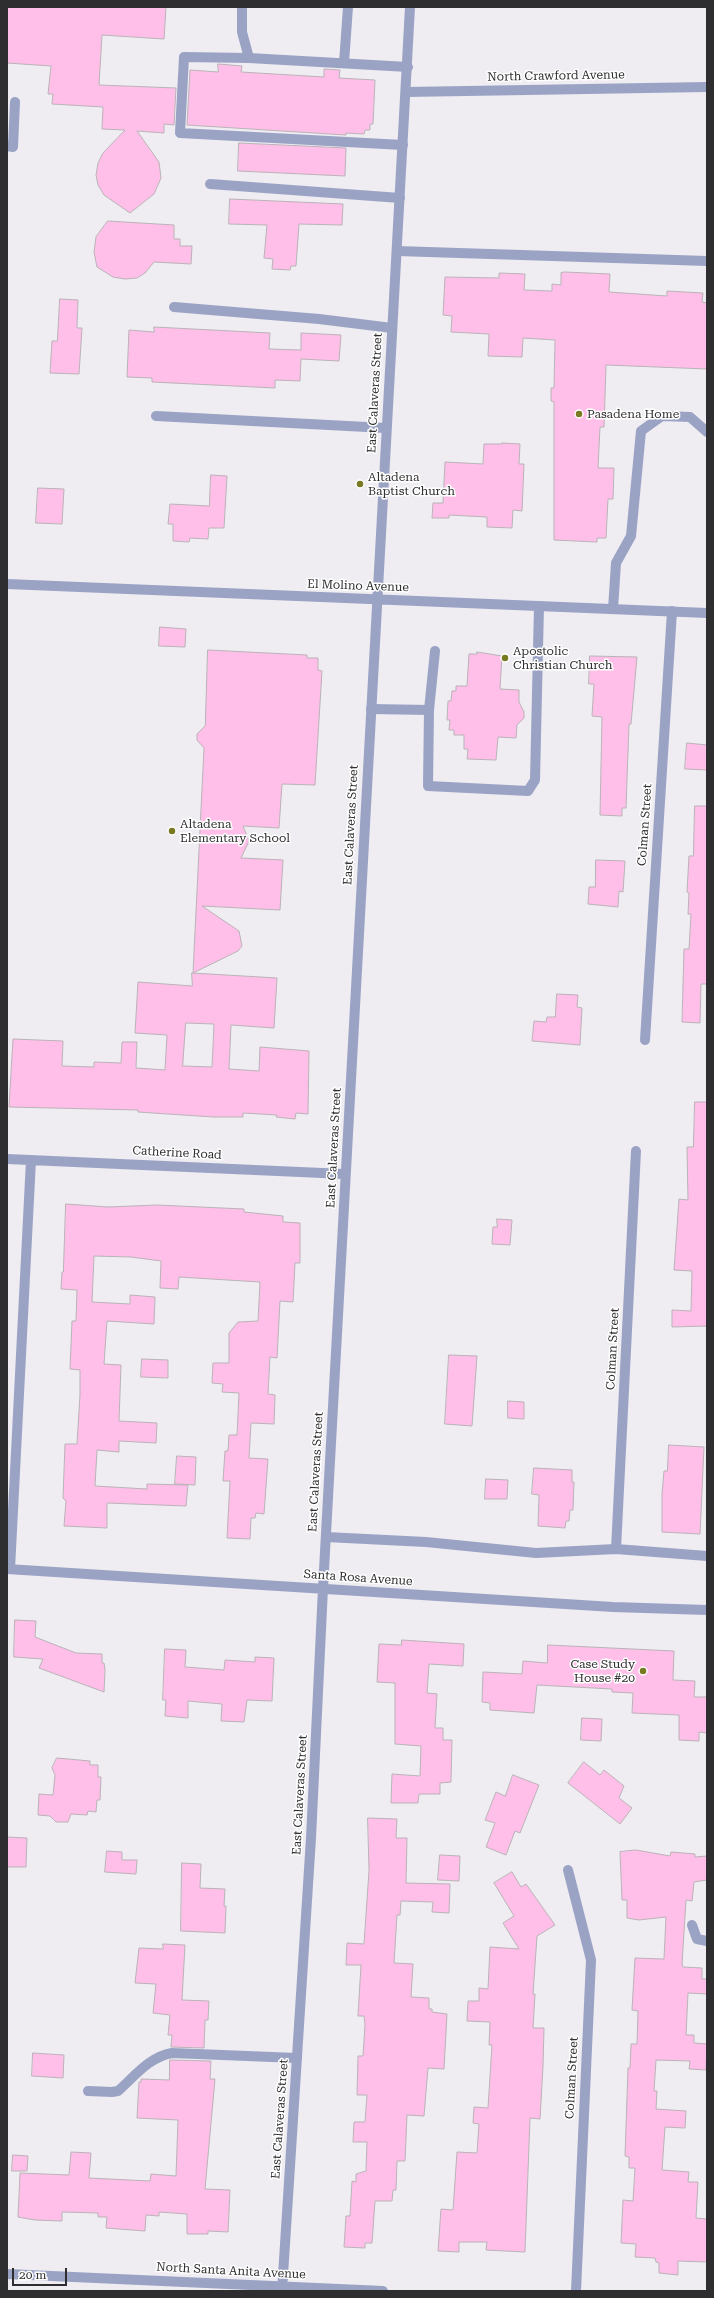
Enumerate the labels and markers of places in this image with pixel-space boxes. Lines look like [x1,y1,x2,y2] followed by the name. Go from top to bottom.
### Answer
[587,407,679,421] place label: Pasadena Home
[574,409,584,419] marker: Pasadena Home
[368,470,455,498] place label: Altadena Baptist Church
[355,479,365,489] marker: Altadena Baptist Church
[513,644,612,672] place label: Apostolic Christian Church
[500,653,510,663] marker: Apostolic Christian Church
[180,817,290,845] place label: Altadena Elementary School
[167,826,177,836] marker: Altadena Elementary School
[570,1657,635,1685] place label: Case Study House #20
[638,1666,648,1676] marker: Case Study House #20

